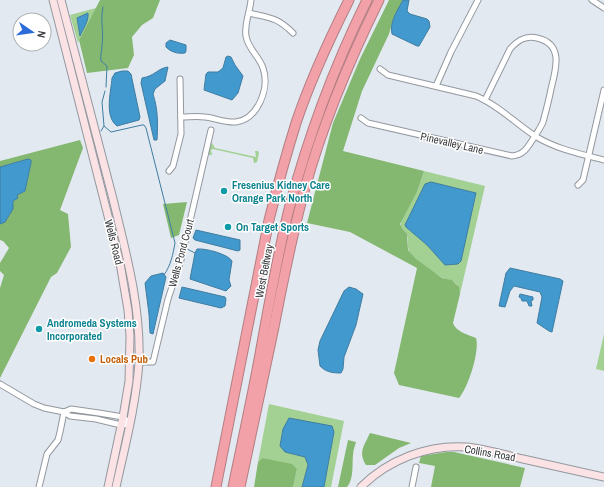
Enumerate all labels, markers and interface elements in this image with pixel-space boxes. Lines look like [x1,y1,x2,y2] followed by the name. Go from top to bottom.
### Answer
[12,12,52,52] north arrow
[34,30,49,39] text: N
[419,129,485,157] street label: Pinevalley Lane
[232,178,330,205] place label: Fresenius Kidney Care Orange Park North
[219,186,229,196] marker: Fresenius Kidney Care Orange Park North
[165,217,197,289] street label: Wells Pond Court
[102,218,126,266] street label: Wells Road
[236,220,309,234] place label: On Target Sports
[223,222,233,232] marker: On Target Sports
[252,242,276,299] street label: West Beltway
[47,316,137,343] place label: Andromeda Systems Incorporated
[34,324,44,334] marker: Andromeda Systems Incorporated
[100,352,149,366] place label: Locals Pub
[87,354,97,364] marker: Locals Pub
[463,442,517,464] street label: Collins Road

